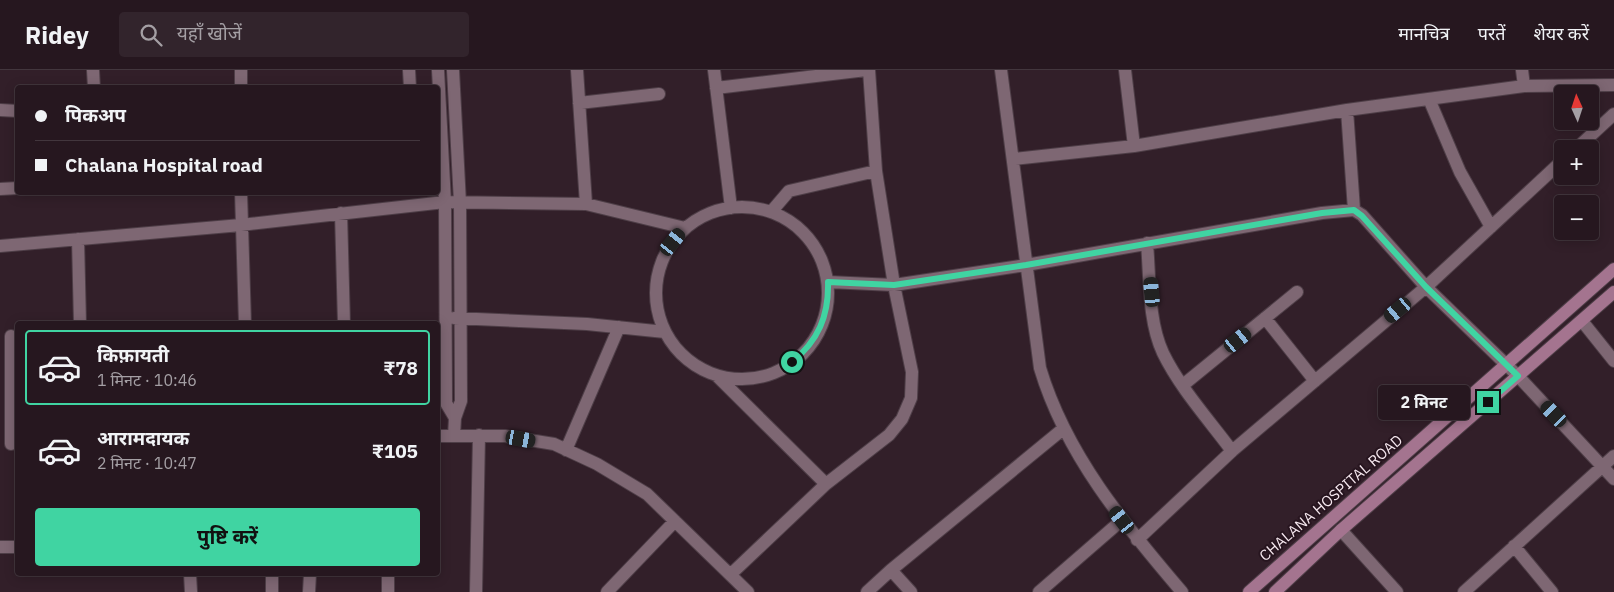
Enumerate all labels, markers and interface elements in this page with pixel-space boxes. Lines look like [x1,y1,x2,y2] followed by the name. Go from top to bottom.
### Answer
[119,12,469,57] search box
[25,19,89,51] text: Ridey
[137,21,165,49] icon: search
[177,21,242,45] text: यहाँ खोजें
[1398,22,1450,45] text: मानचित्र
[1478,22,1506,45] text: परतें
[1534,22,1589,45] text: शेयर करें
[1554,85,1599,130] north arrow
[1554,85,1599,240] map controls
[65,103,126,127] text: पिकअप
[1554,140,1599,185] button: +
[65,153,263,177] text: Chalana Hospital road
[1554,195,1599,240] button: −
[657,226,688,258] car
[1143,276,1160,308] car
[1381,295,1414,325] car
[1221,325,1254,355] car
[97,343,169,367] text: किफ़ायती
[37,345,82,390] icon: car
[781,351,803,373] route start
[383,356,418,380] text: ₹78
[97,370,197,390] text: 1 मिनट · 10:46
[1378,384,1470,420] callout: 2 मिनट
[1477,391,1499,413] route end
[1401,392,1447,412] text: 2 मिनट
[1538,398,1569,430] car
[97,426,189,450] text: आरामदायक
[37,428,82,473] icon: car
[504,429,537,449] car
[1255,430,1406,565] street label: CHALANA HOSPITAL ROAD
[372,439,418,463] text: ₹105
[97,453,197,473] text: 2 मिनट · 10:47
[1106,504,1137,536] car
[35,508,420,566] button: पुष्टि करें

